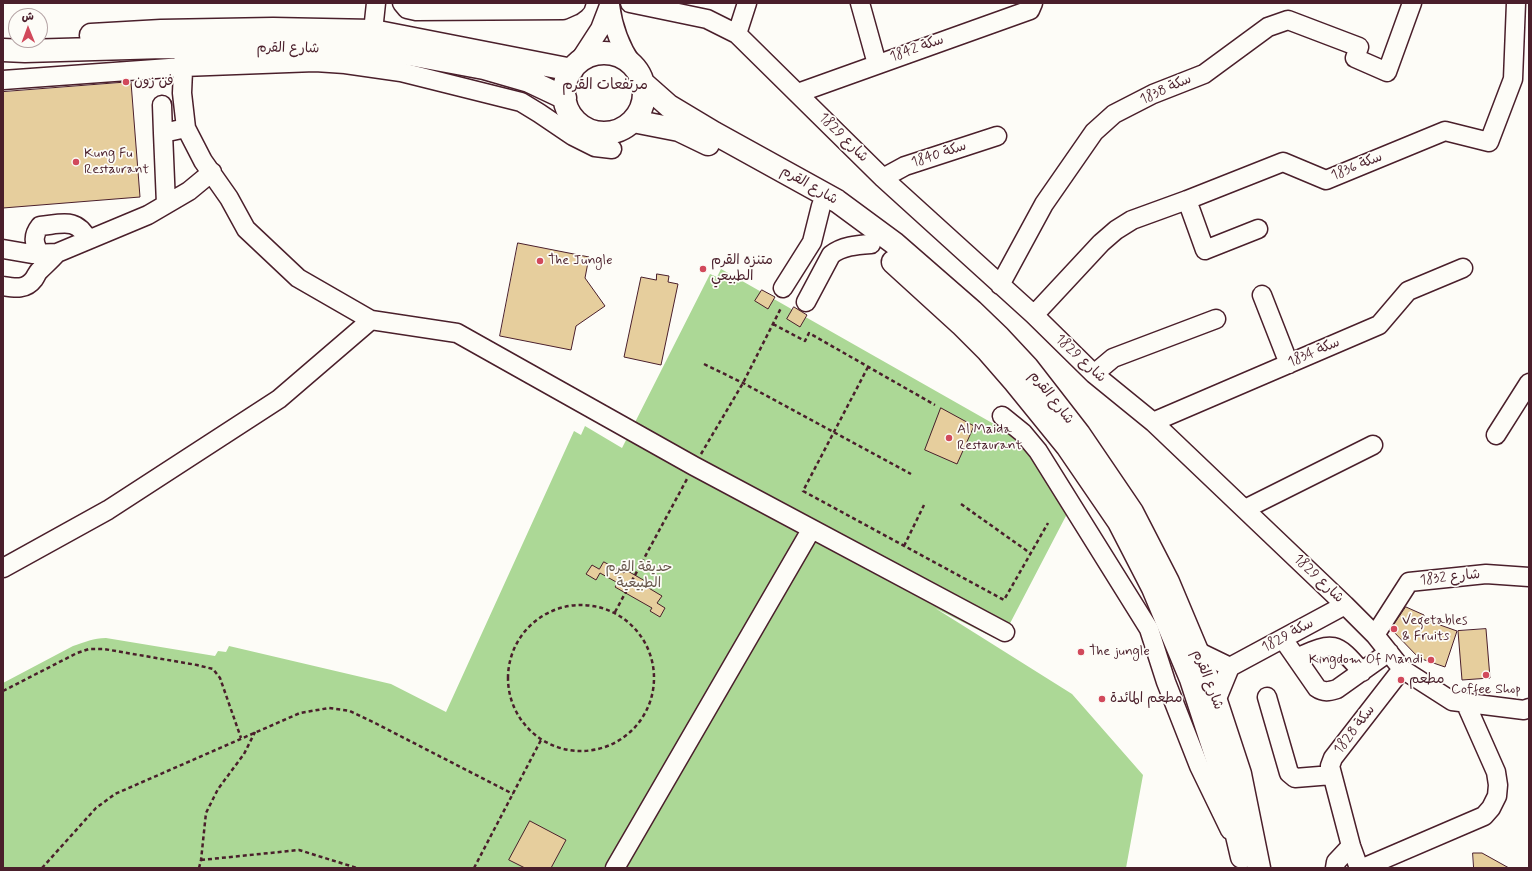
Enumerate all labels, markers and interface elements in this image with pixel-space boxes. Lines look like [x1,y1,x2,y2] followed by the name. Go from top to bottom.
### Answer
[8,8,48,48] north arrow
[22,10,34,24] text: ش
[888,32,946,66] street label: سكة 1842
[256,40,320,58] street label: شارع القرم
[1138,71,1194,109] street label: 1838 سكة
[134,74,174,90] place label: فن زون
[121,77,131,87] marker: فن زون
[562,77,648,95] district label: مرتفعات القرم
[815,110,871,166] street label: 1829 شارع
[909,138,969,172] street label: سكة 1840
[84,146,149,178] place label: Kung Fu Restaurant
[1329,149,1385,185] street label: سكة 1836
[71,157,81,167] marker: Kung Fu Restaurant
[778,163,840,209] street label: شارع القرم
[548,253,613,269] place label: The Jungle
[711,253,773,286] place label: متنزه القرم الطبيعي
[535,256,545,266] marker: The Jungle
[698,264,708,274] marker: متنزه القرم الطبيعي
[1051,331,1109,387] street label: 1829 شارع
[1285,335,1343,371] street label: سكة 1834
[1025,368,1077,428] street label: شارع القرم
[957,422,1022,454] place label: Al Maida Restaurant
[944,433,954,443] marker: Al Maida Restaurant
[1289,551,1347,607] street label: 1829 شارع
[606,560,672,592] park label: حديقة القرم الطبيعية
[1419,566,1481,590] street label: 1832 شارع
[1402,613,1467,646] place label: Vegetables & Fruits
[1259,615,1317,657] street label: سكة 1829
[1389,624,1399,634] marker: Vegetables & Fruits
[1089,644,1150,660] place label: The jungle
[1076,647,1086,657] marker: The jungle
[1188,648,1226,712] street label: شارع القرم
[1309,652,1423,668] place label: Kingdom Of Mandi
[1426,655,1436,665] marker: Kingdom Of Mandi
[1481,670,1491,680] marker: Coffee Shop
[1409,672,1444,688] place label: مطعم
[1396,675,1406,685] marker: مطعم
[1451,682,1521,698] place label: Coffee Shop
[1110,691,1182,707] place label: مطعم المائدة
[1097,694,1107,704] marker: مطعم المائدة
[1331,702,1379,758] street label: سكة 1828

